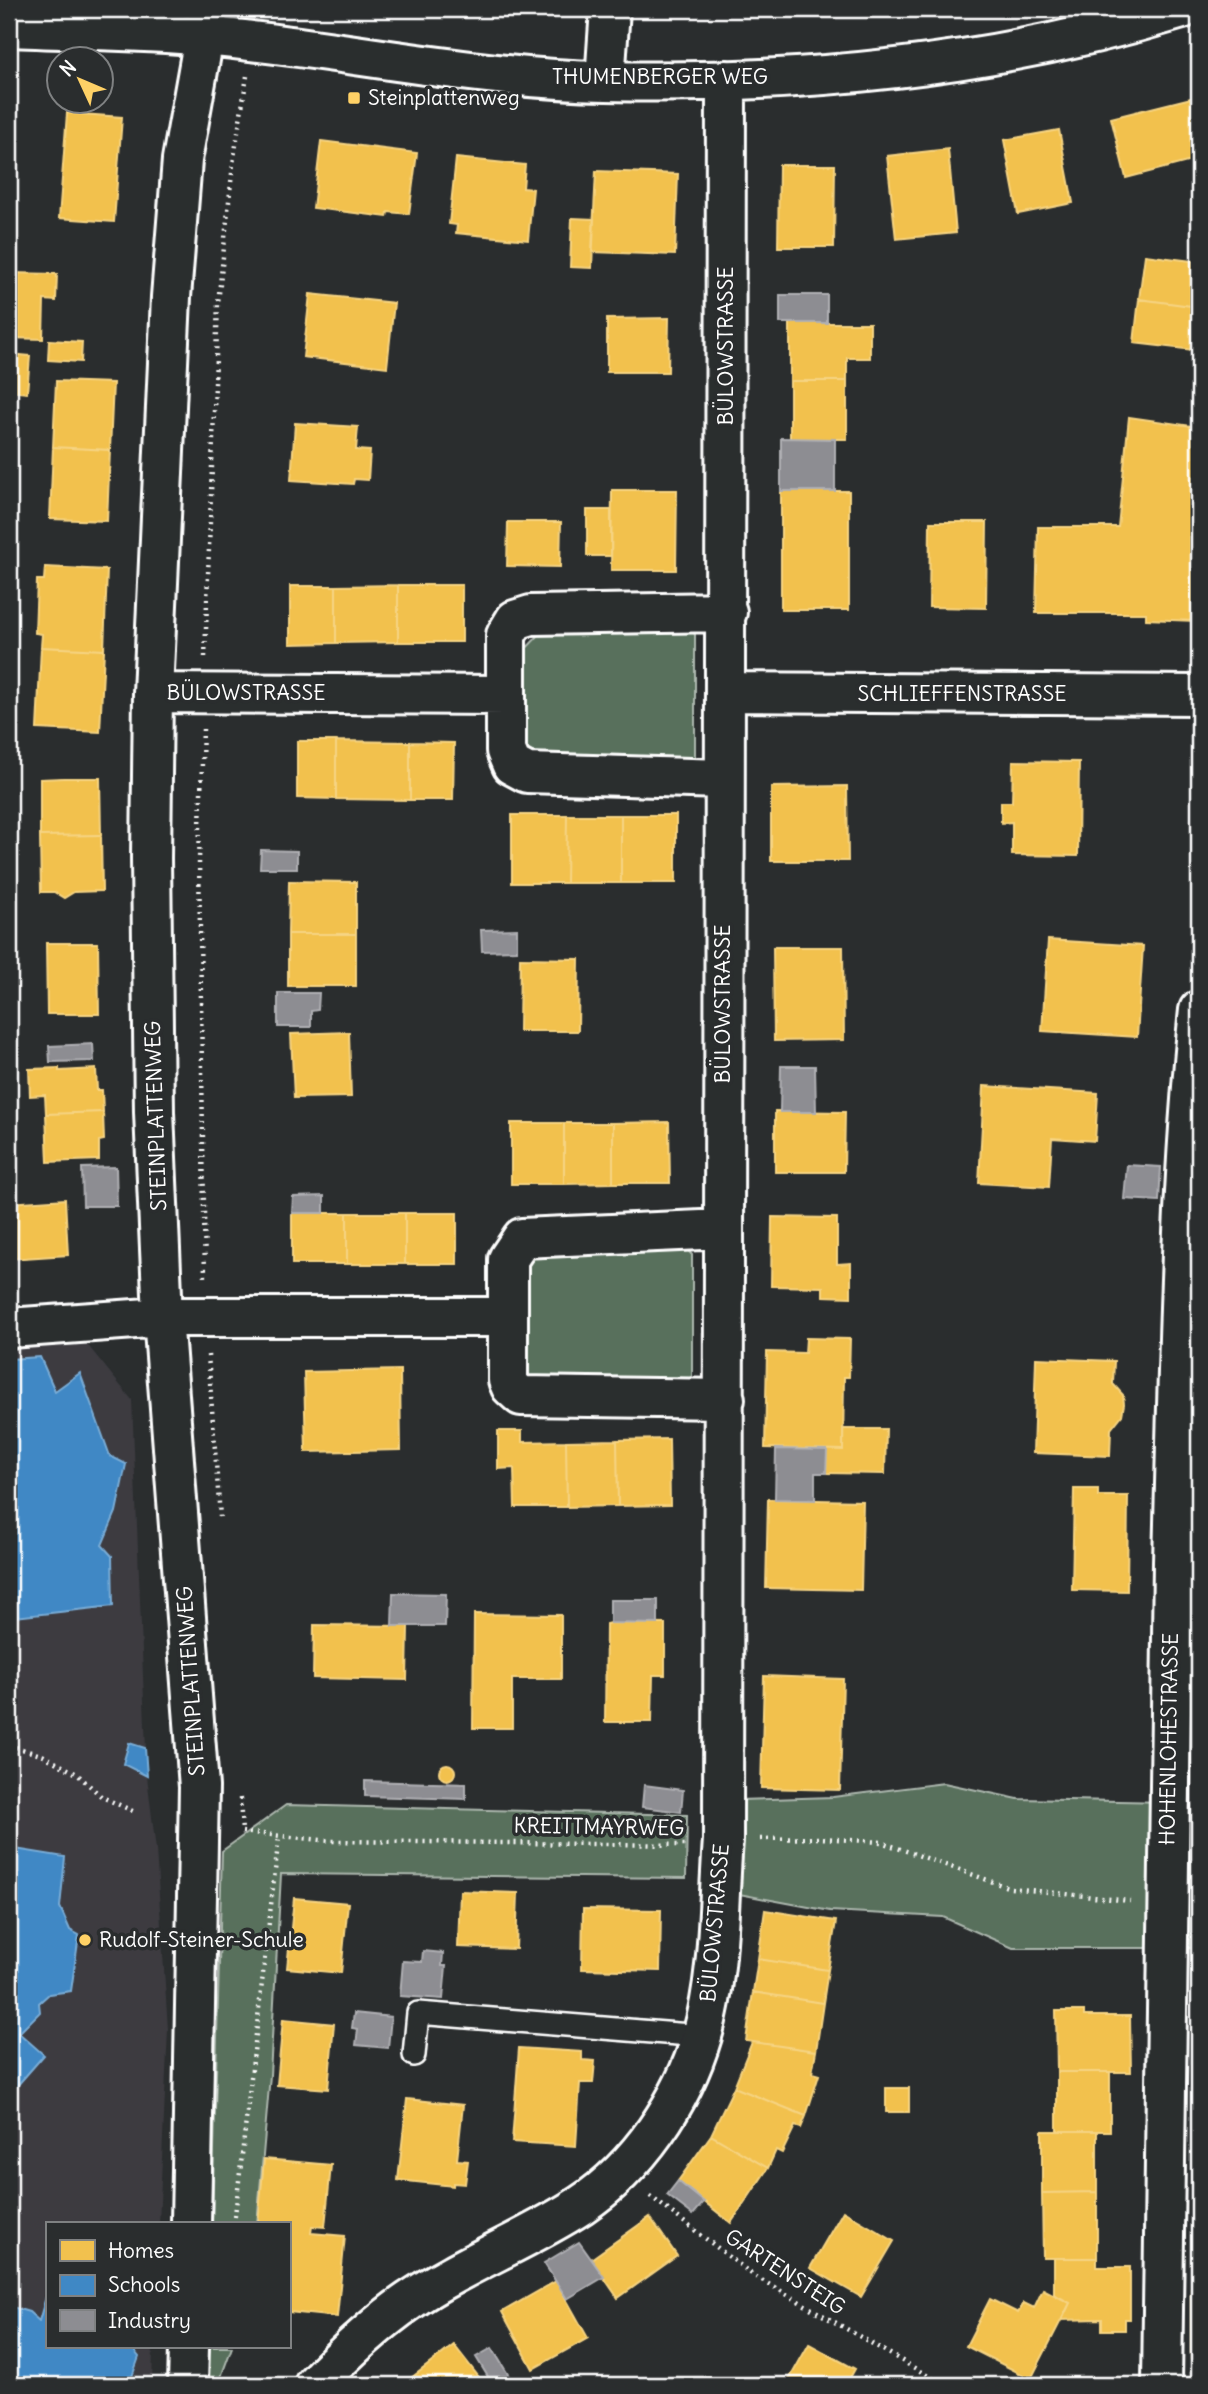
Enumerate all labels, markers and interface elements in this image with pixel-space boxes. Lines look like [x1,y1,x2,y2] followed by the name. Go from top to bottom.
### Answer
[46,46,116,116] north arrow
[55,55,81,81] text: N
[552,63,768,90] street label: THUMENBERGER WEG
[368,84,520,111] place label: Steinplattenweg
[346,90,362,106] marker: Steinplattenweg
[712,266,739,426] street label: BÜLOWSTRASSE
[166,679,326,706] street label: BÜLOWSTRASSE
[857,680,1067,707] street label: SCHLIEFFENSTRASSE
[709,924,736,1084] street label: BÜLOWSTRASSE
[139,1020,172,1212] street label: STEINPLATTENWEG
[170,1585,211,1777] street label: STEINPLATTENWEG
[1153,1632,1184,1846] street label: HOHENLOHESTRASSE
[513,1812,685,1841] street label: KREITTMAYRWEG
[694,1843,735,2003] street label: BÜLOWSTRASSE
[99,1926,304,1953] place label: Rudolf-Steiner-Schule
[77,1932,93,1948] marker: Rudolf-Steiner-Schule
[46,2222,290,2348] legend
[720,2223,851,2321] street label: GARTENSTEIG
[108,2237,174,2264] text: Homes
[108,2271,180,2298] text: Schools
[108,2307,191,2334] text: Industry

